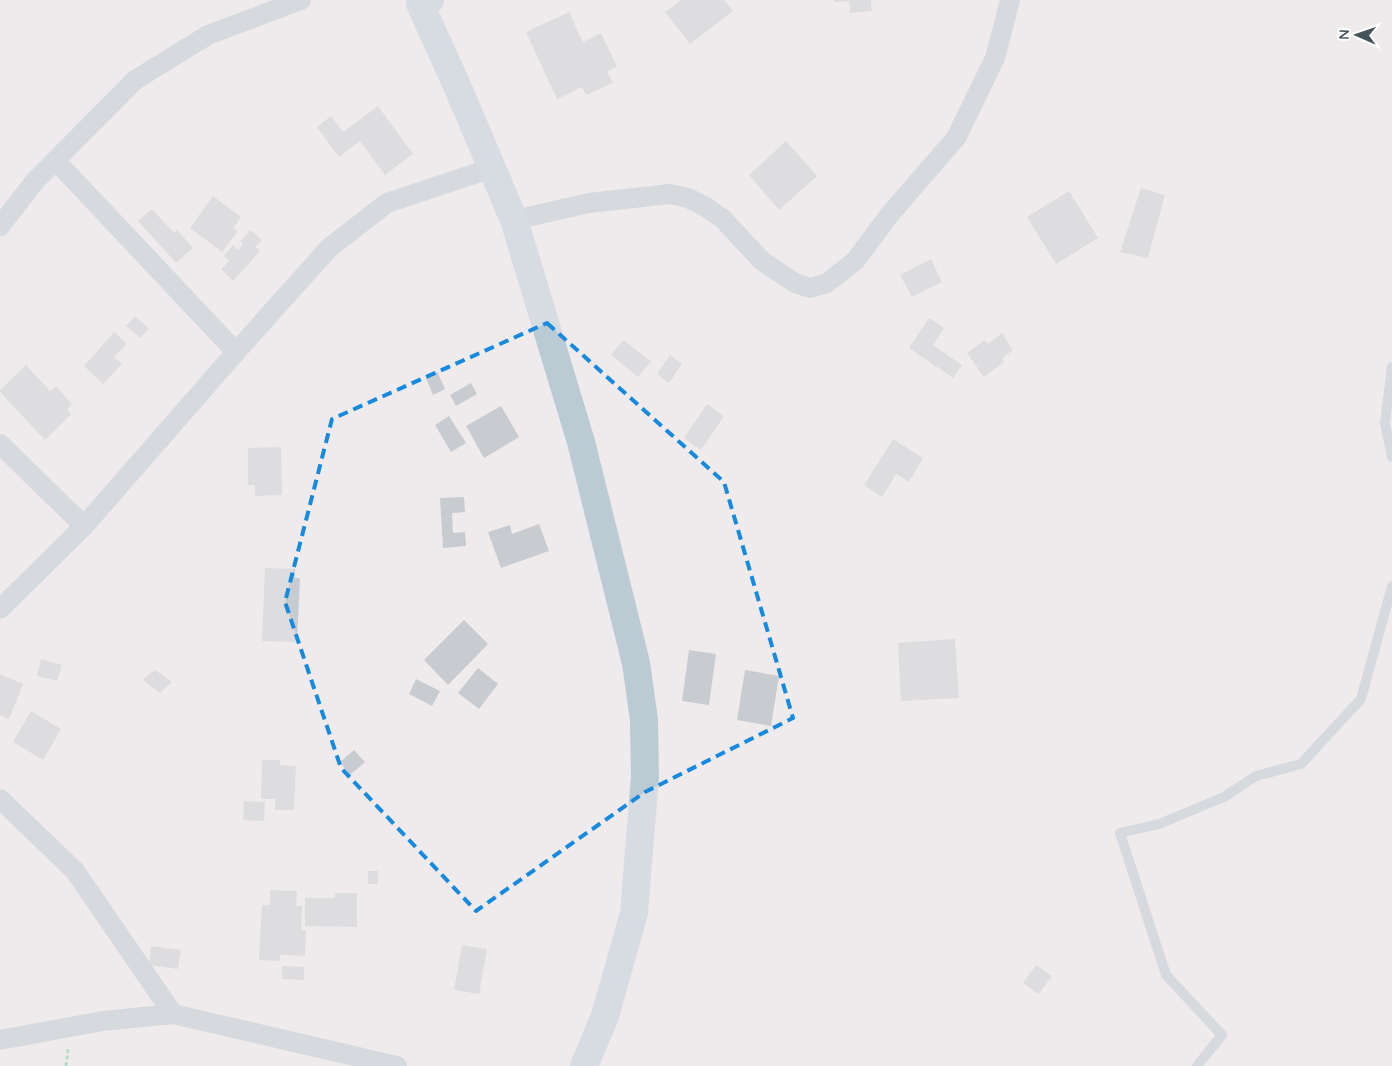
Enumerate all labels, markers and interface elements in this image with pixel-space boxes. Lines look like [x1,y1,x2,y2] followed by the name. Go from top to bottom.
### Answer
[1332,10,1382,60] north arrow
[1335,29,1353,40] text: N

